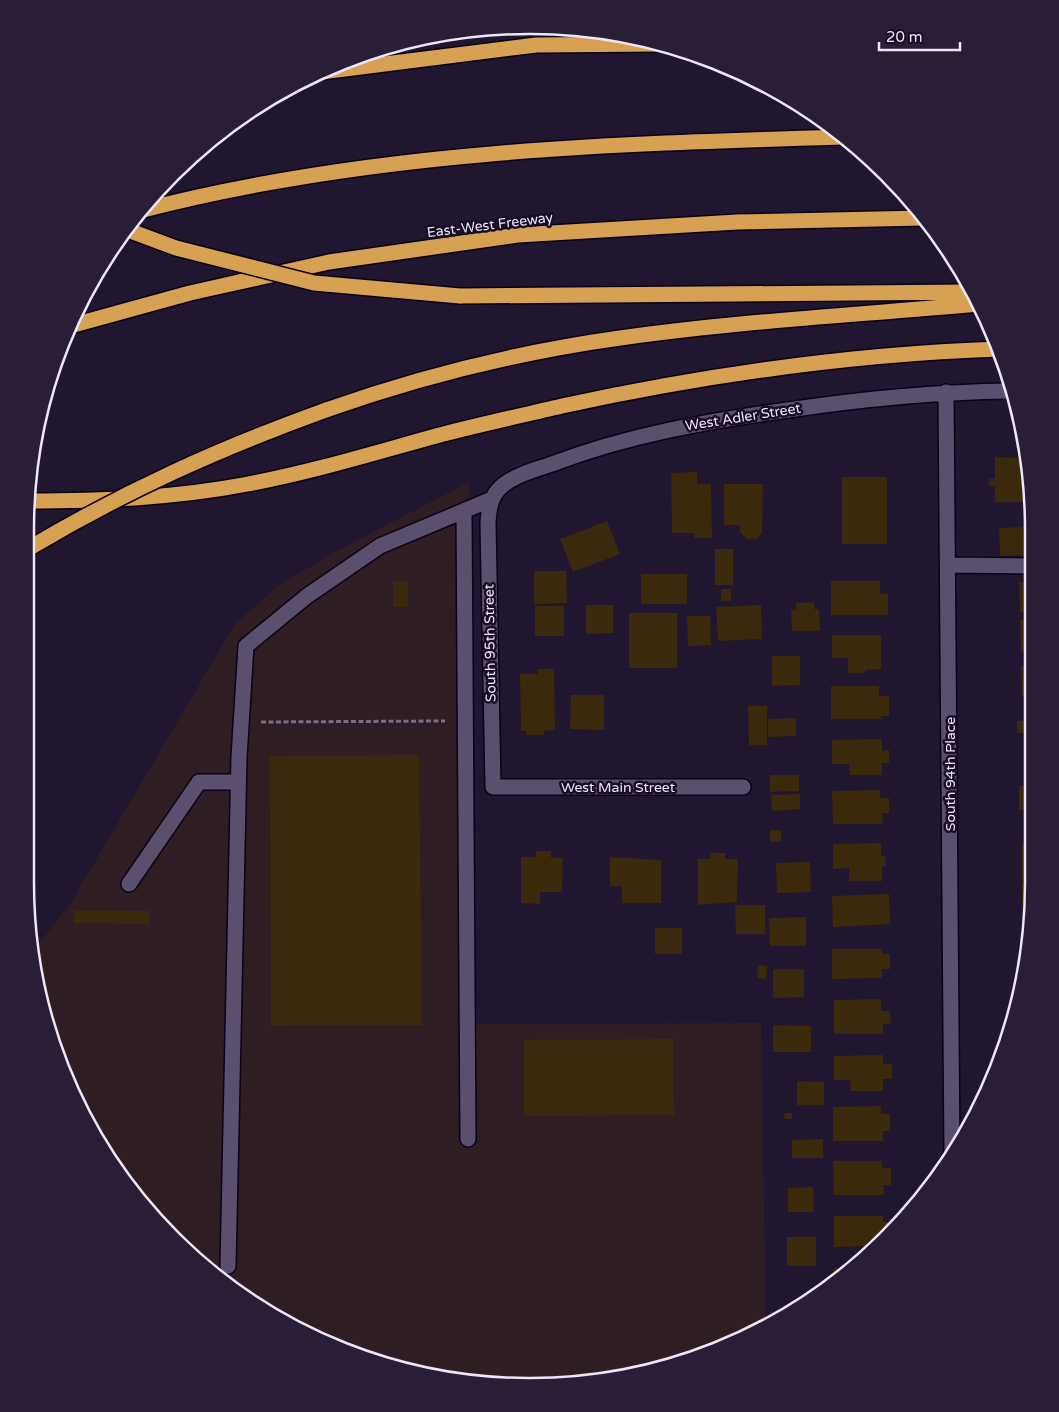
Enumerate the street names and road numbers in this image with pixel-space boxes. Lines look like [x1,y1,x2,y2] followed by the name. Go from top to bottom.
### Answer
[426,209,554,241] street label: East-West Freeway
[684,399,803,435] street label: West Adler Street
[480,583,500,702] street label: South 95th Street
[942,717,959,831] street label: South 94th Place
[561,779,676,796] street label: West Main Street

